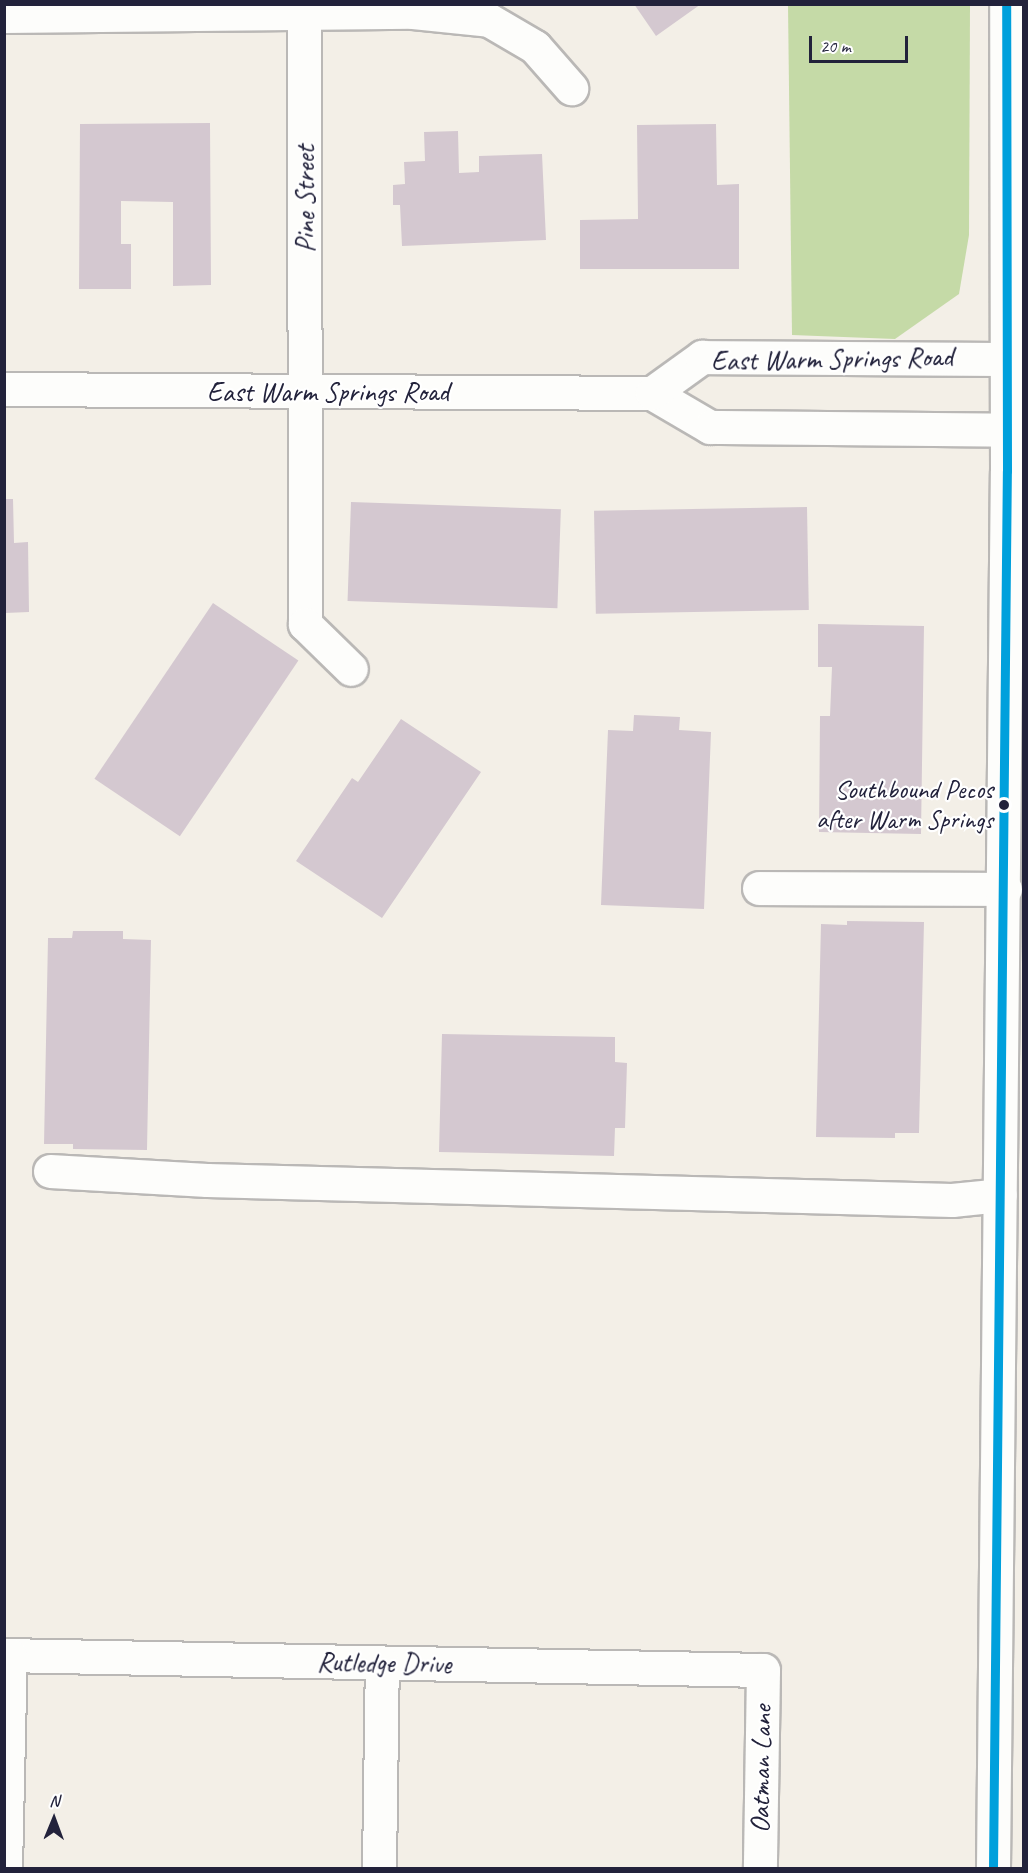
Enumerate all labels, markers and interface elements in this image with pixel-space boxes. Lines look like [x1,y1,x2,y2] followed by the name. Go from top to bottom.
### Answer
[812,24,911,62] scale bar
[820,35,851,57] text: 20 m
[288,145,322,253] street label: Pine Street
[710,340,954,378] street label: East Warm Springs Road
[206,375,450,409] street label: East Warm Springs Road
[814,774,993,836] place label: Southbound Pecos after Warm Springs
[998,799,1010,811] marker: Southbound Pecos after Warm Springs
[316,1645,452,1681] street label: Rutledge Drive
[743,1704,779,1834] street label: Oatman Lane
[24,1789,84,1849] north arrow
[49,1791,59,1811] text: N

